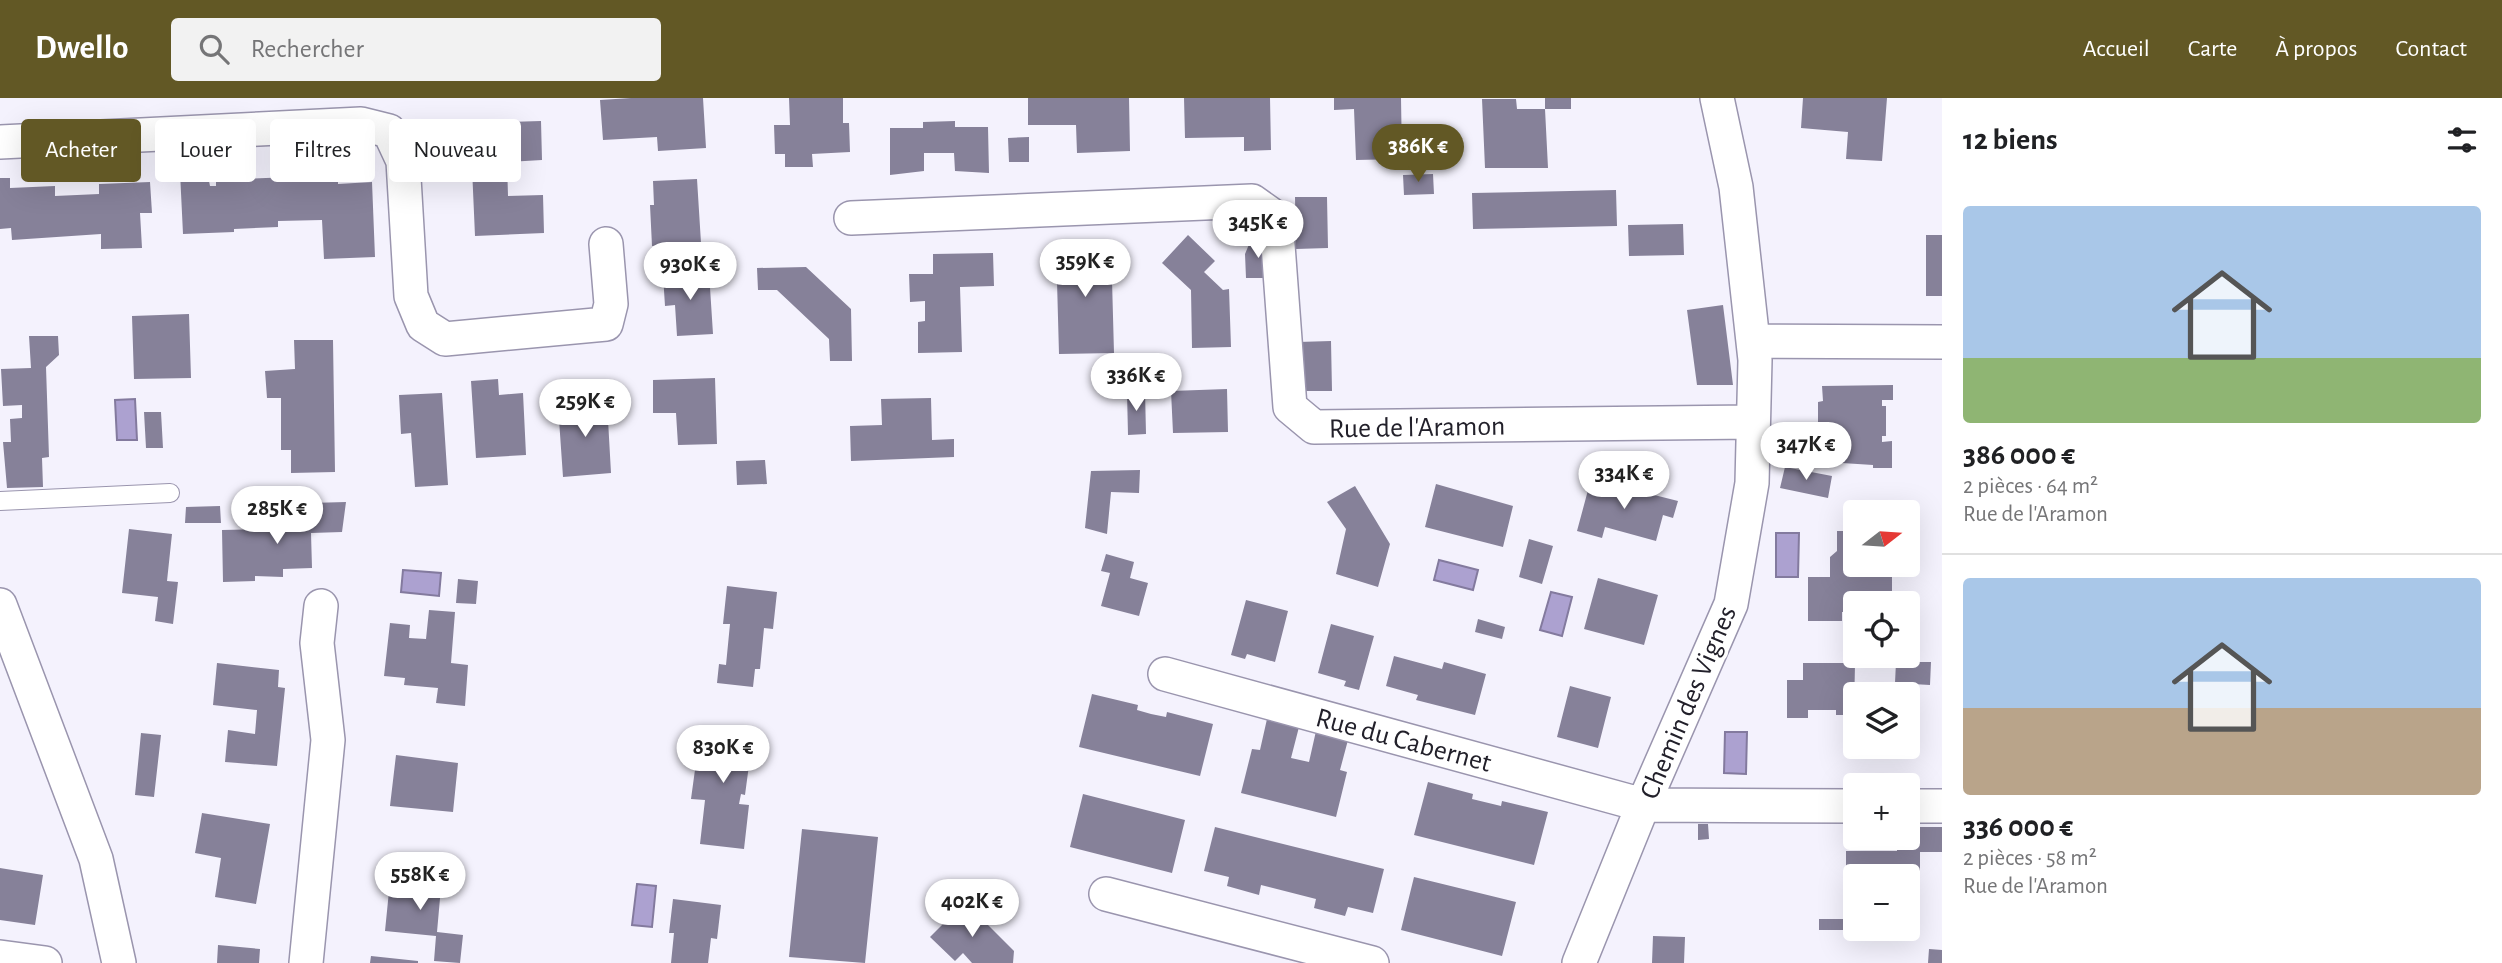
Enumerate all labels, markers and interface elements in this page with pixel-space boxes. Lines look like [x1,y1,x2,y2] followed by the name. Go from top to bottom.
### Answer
[171,18,661,81] search box
[195,30,233,68] icon: search
[35,32,129,65] text: Dwello
[251,36,364,62] text: Rechercher
[2083,37,2150,61] text: Accueil
[2188,37,2237,61] text: Carte
[2275,37,2357,61] text: À propos
[2395,37,2467,61] text: Contact
[21,119,141,182] chip: Acheter
[155,119,256,182] chip: Louer
[270,119,375,182] chip: Filtres
[389,119,521,182] chip: Nouveau
[2443,121,2481,159] icon: filters
[1361,125,1475,184] pin: 386K €
[1963,125,2058,155] text: 12 biens
[1388,135,1448,158] text: 386K €
[1201,200,1315,260] pin: 345K €
[1228,211,1288,234] text: 345K €
[1028,240,1142,299] pin: 359K €
[633,242,747,302] pin: 930K €
[1056,250,1114,273] text: 359K €
[2159,252,2285,378] icon: home
[660,253,720,276] text: 930K €
[1079,354,1193,413] pin: 336K €
[1107,364,1165,387] text: 336K €
[528,380,642,439] pin: 259K €
[555,390,615,413] text: 259K €
[1329,412,1505,444] street label: Rue de l'Aramon
[1749,422,1863,482] pin: 347K €
[1776,433,1836,456] text: 347K €
[1963,440,2075,470] text: 386 000 €
[1567,452,1681,511] pin: 334K €
[1594,462,1654,485] text: 334K €
[1963,475,2098,498] text: 2 pièces · 64 m²
[220,486,334,546] pin: 285K €
[247,497,307,520] text: 285K €
[1843,500,1920,578] north arrow
[1843,500,1920,941] map controls
[1963,503,2108,526] text: Rue de l'Aramon
[1843,591,1920,668] button: locate
[1636,602,1742,803] street label: Chemin des Vignes
[2159,624,2285,750] icon: home
[1843,682,1920,759] button: layers
[1313,704,1494,778] street label: Rue du Cabernet
[666,726,780,785] pin: 830K €
[693,736,753,759] text: 830K €
[1843,773,1920,850] button: +
[1963,812,2073,842] text: 336 000 €
[1963,847,2097,870] text: 2 pièces · 58 m²
[363,852,477,912] pin: 558K €
[391,863,449,886] text: 558K €
[1843,864,1920,941] button: −
[1963,875,2108,898] text: Rue de l'Aramon
[915,880,1029,939] pin: 402K €
[941,890,1003,913] text: 402K €

